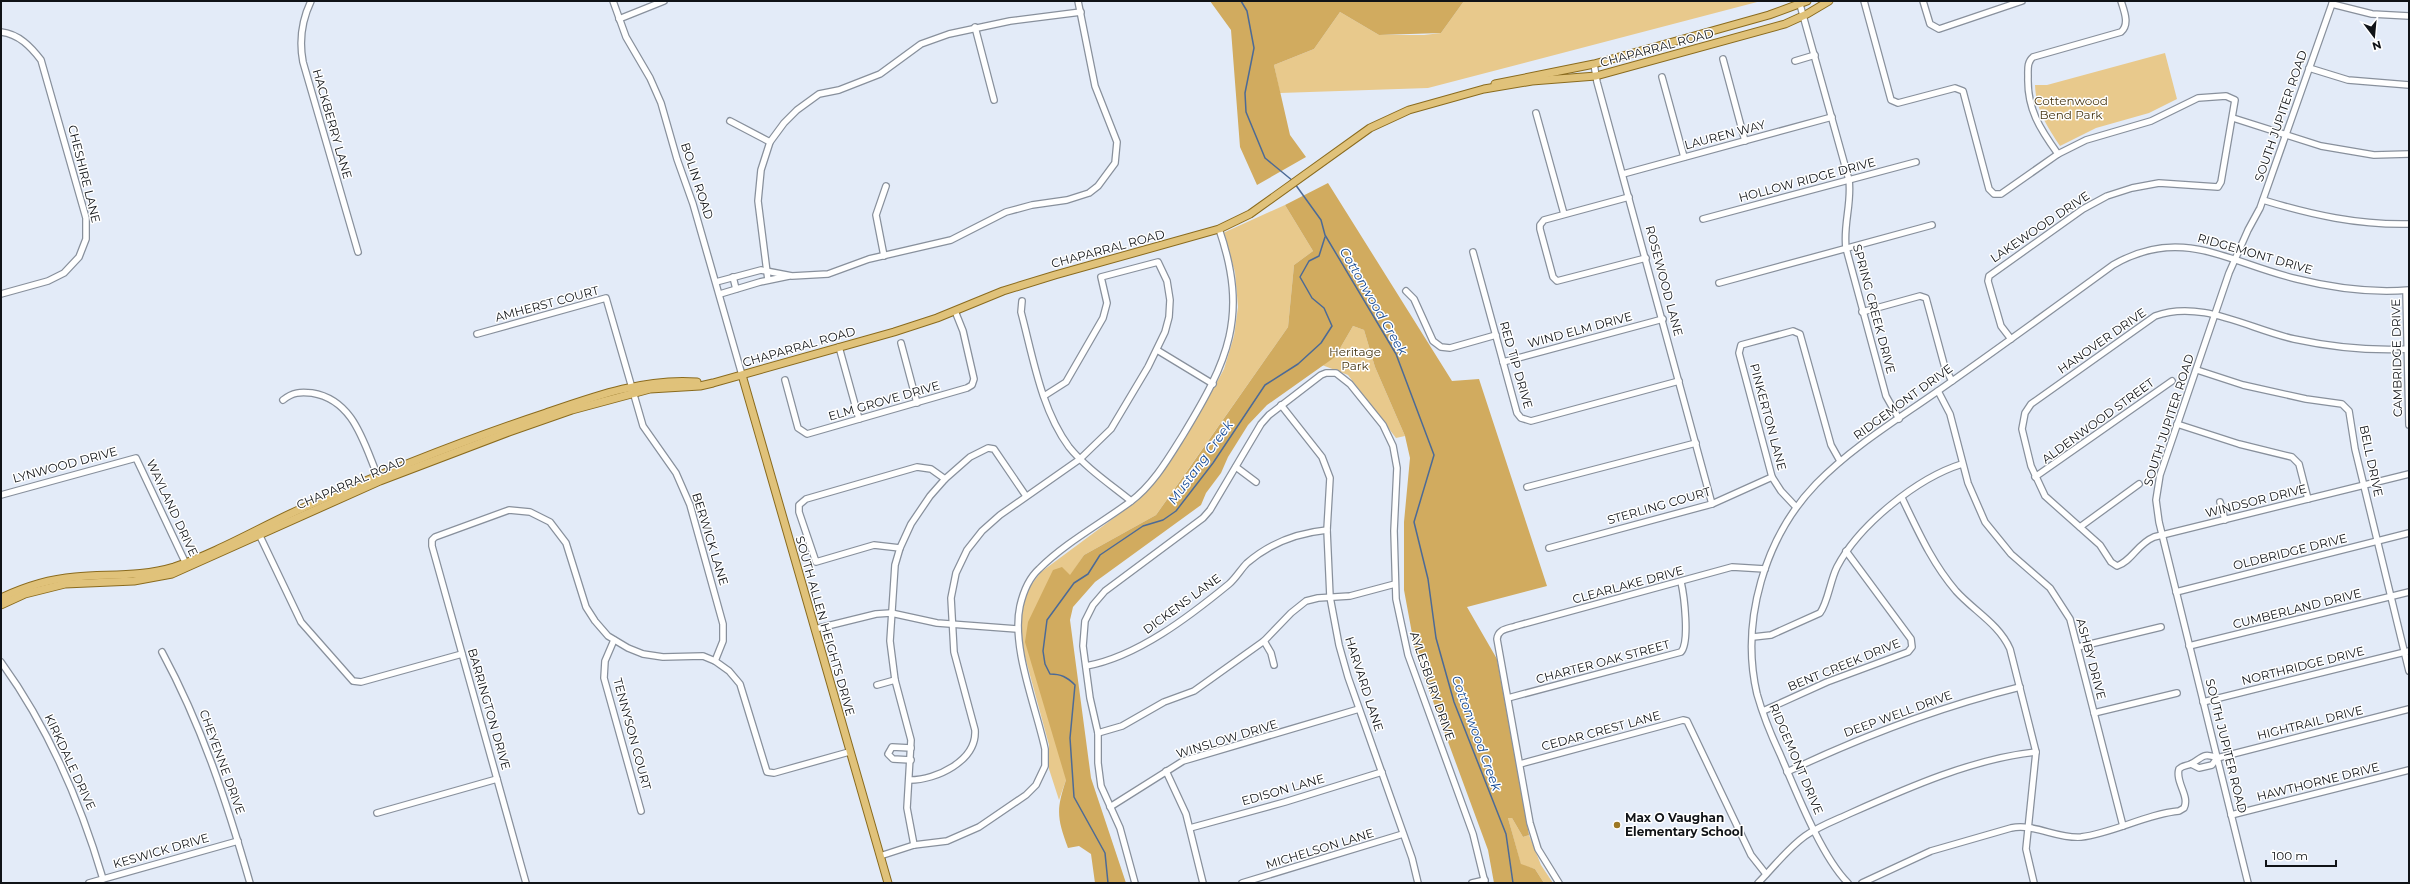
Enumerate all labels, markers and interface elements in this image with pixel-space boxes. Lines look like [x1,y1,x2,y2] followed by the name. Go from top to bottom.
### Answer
[2354,16,2394,56] north arrow
[1598,25,1715,70] street label: CHAPARRAL ROAD
[2371,38,2383,54] text: N
[2251,48,2310,184] street label: SOUTH JUPITER ROAD
[310,67,355,181] street label: HACKBERRY LANE
[2034,93,2108,122] park label: Cottenwood Bend Park
[1683,116,1767,153] street label: LAUREN WAY
[65,123,104,224] street label: CHESHIRE LANE
[678,141,717,221] street label: BOLIN ROAD
[1737,154,1877,205] street label: HOLLOW RIDGE DRIVE
[1987,188,2092,265] street label: LAKEWOOD DRIVE
[1643,224,1686,338] street label: ROSEWOOD LANE
[1049,226,1166,271] street label: CHAPARRAL ROAD
[2196,230,2314,277] street label: RIDGEMONT DRIVE
[1850,242,1899,375] street label: SPRING CREEK DRIVE
[1337,244,1412,359] water label: Cottonwood Creek
[493,282,601,325] street label: AMHERST COURT
[2388,299,2405,417] street label: CAMBRIDGE DRIVE
[2055,305,2149,377] street label: HANOVER DRIVE
[1526,308,1634,351] street label: WIND ELM DRIVE
[1497,319,1536,410] street label: RED TIP DRIVE
[741,323,857,370] street label: CHAPARRAL ROAD
[1329,344,1381,373] park label: Heritage Park
[2140,352,2197,488] street label: SOUTH JUPITER ROAD
[1850,361,1955,443] street label: RIDGEMONT DRIVE
[1747,362,1790,472] street label: PINKERTON LANE
[2039,375,2157,466] street label: ALDENWOOD STREET
[826,377,941,424] street label: ELM GROVE DRIVE
[1164,416,1237,507] water label: Mustang Creek
[2357,424,2386,498] street label: BELL DRIVE
[11,443,119,486] street label: LYNWOOD DRIVE
[294,453,408,512] street label: CHAPARRAL ROAD
[143,457,201,559] street label: WAYLAND DRIVE
[2204,481,2308,520] street label: WINDSOR DRIVE
[1605,484,1712,527] street label: STERLING COURT
[689,491,732,587] street label: BERWICK LANE
[2231,530,2348,573] street label: OLDBRIDGE DRIVE
[793,534,858,717] street label: SOUTH ALLEN HEIGHTS DRIVE
[1571,562,1685,607] street label: CLEARLAKE DRIVE
[1140,570,1223,637] street label: DICKENS LANE
[2231,585,2363,632] street label: CUMBERLAND DRIVE
[2073,617,2110,701] street label: ASHBY DRIVE
[1407,629,1458,742] street label: AYLESBURY DRIVE
[1342,635,1387,733] street label: HARVARD LANE
[1785,635,1902,694] street label: BENT CREEK DRIVE
[1534,636,1672,687] street label: CHARTER OAK STREET
[2240,643,2366,688] street label: NORTHRIDGE DRIVE
[465,646,514,771] street label: BARRINGTON DRIVE
[1449,673,1506,794] water label: Cottonwood Creek
[610,676,655,792] street label: TENNYSON COURT
[2203,677,2250,815] street label: SOUTH JUPITER ROAD
[1841,687,1954,740] street label: DEEP WELL DRIVE
[1766,701,1827,817] street label: RIDGEMONT DRIVE
[2255,702,2364,743] street label: HIGHTRAIL DRIVE
[197,707,248,816] street label: CHEYENNE DRIVE
[1540,707,1662,754] street label: CEDAR CREST LANE
[42,711,99,812] street label: KIRKDALE DRIVE
[1174,716,1279,761] street label: WINSLOW DRIVE
[2255,759,2381,804] street label: HAWTHORNE DRIVE
[1240,771,1326,808] street label: EDISON LANE
[1625,810,1743,839] place label: Max O Vaughan Elementary School
[1612,820,1622,830] marker: Max O Vaughan Elementary School
[1264,825,1376,872] street label: MICHELSON LANE
[111,830,211,871] street label: KESWICK DRIVE
[2266,842,2336,868] scale bar
[2272,848,2308,863] text: 100 m

